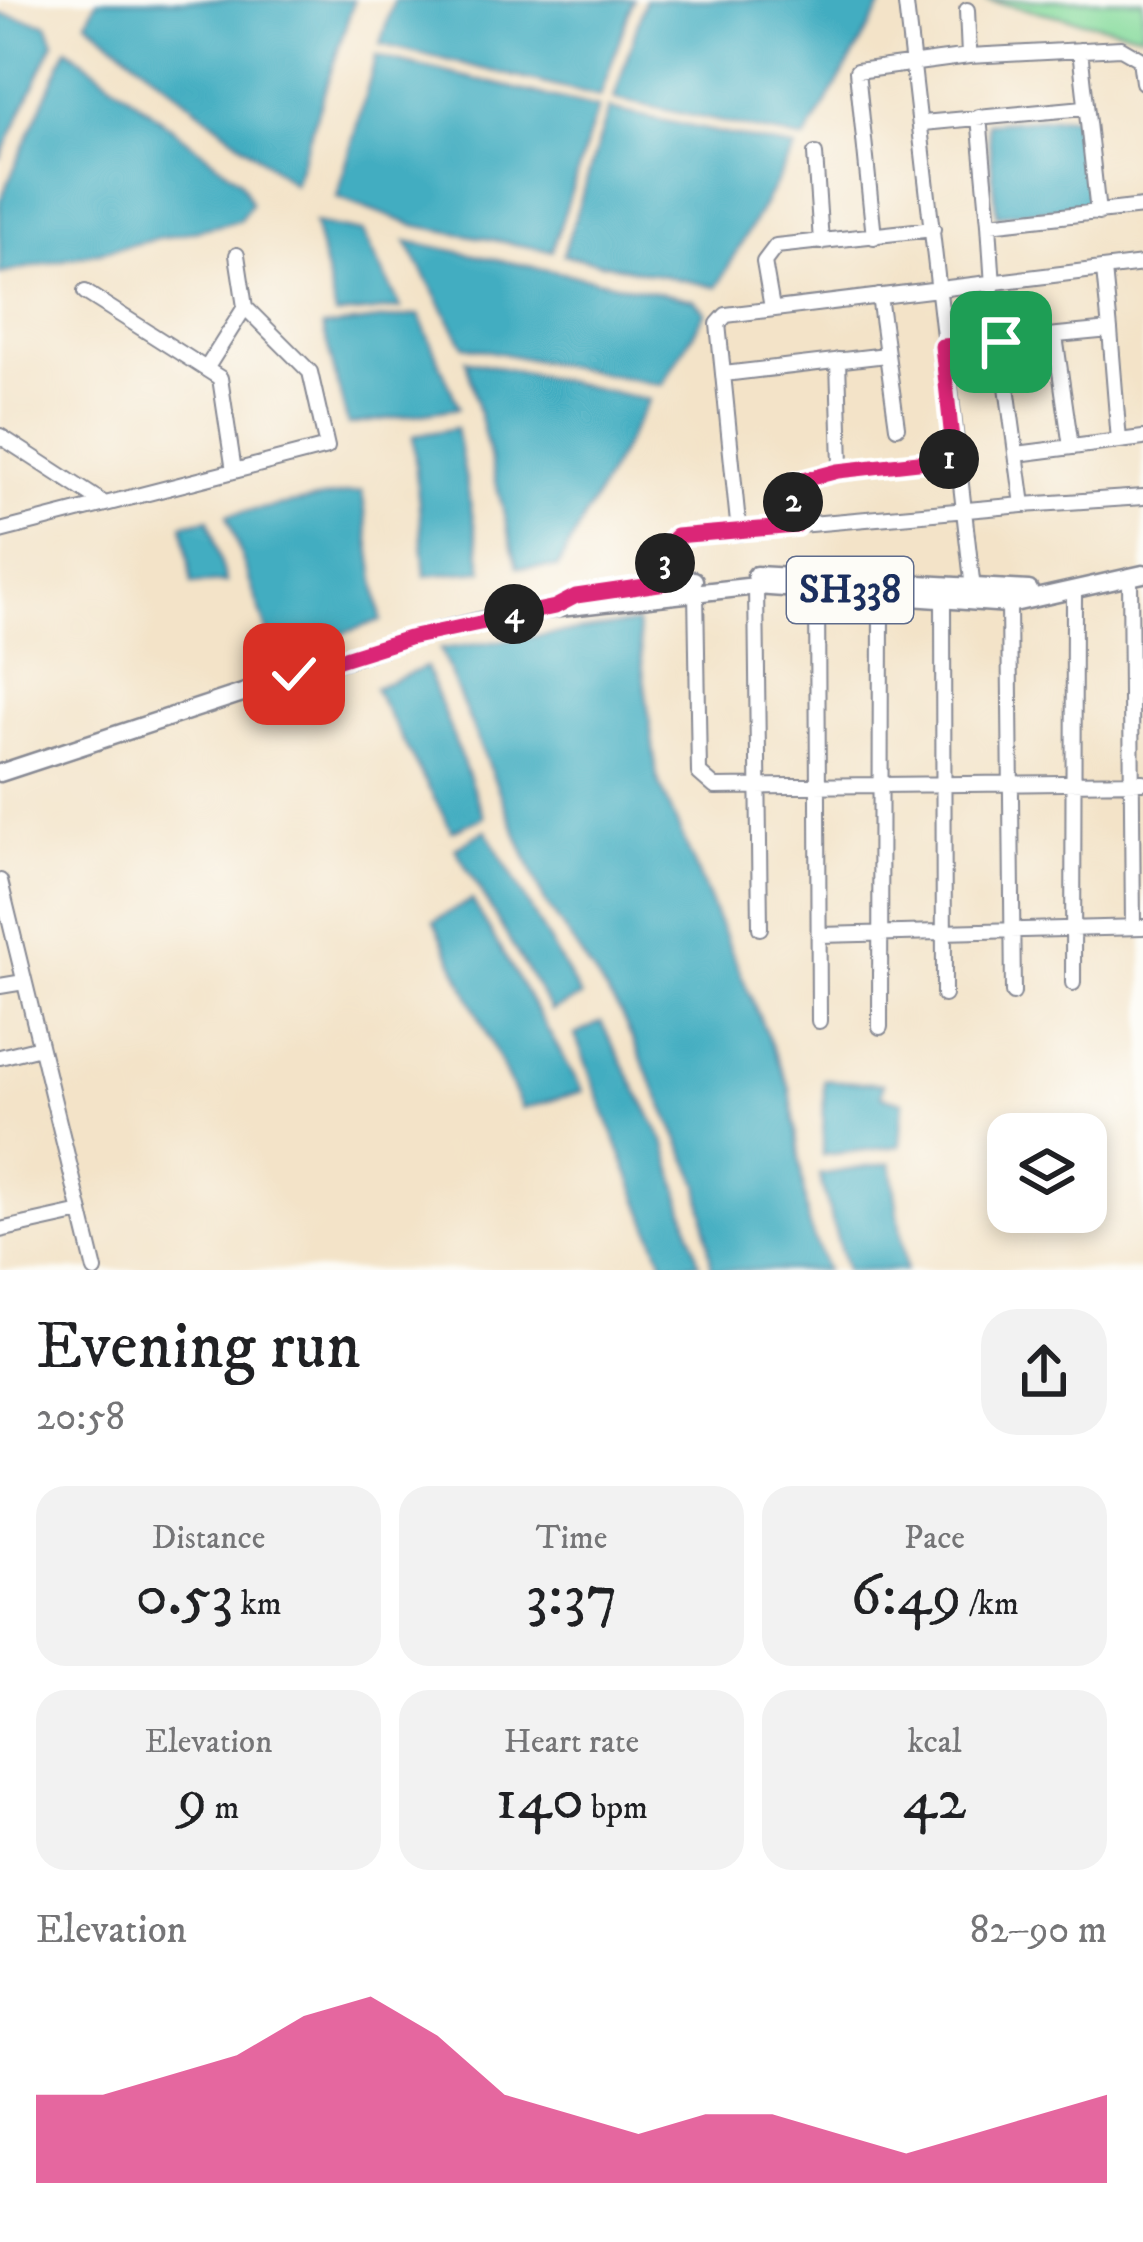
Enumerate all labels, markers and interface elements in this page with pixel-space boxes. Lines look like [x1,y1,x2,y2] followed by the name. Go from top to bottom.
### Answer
[950,291,1052,393] pin
[968,309,1034,375] icon: arrive
[919,429,979,489] pin: 1
[943,438,955,479] text: 1
[763,472,823,532] pin: 2
[785,481,801,522] text: 2
[635,533,695,593] pin: 3
[659,542,671,583] text: 3
[787,557,913,623] road number: SH338
[484,584,544,644] pin: 4
[505,593,524,634] text: 4
[243,623,345,725] pin
[261,641,327,707] icon: check
[987,1113,1107,1233] map controls
[987,1113,1107,1233] button: layers
[36,1307,361,1389] text: Evening run
[981,1309,1107,1435] button: share
[36,1393,125,1442] text: 20:58
[152,1518,265,1559] text: Distance
[536,1518,607,1559] text: Time
[904,1518,965,1559] text: Pace
[135,1559,233,1634] text: 0.53
[525,1559,618,1634] text: 3:37
[850,1559,962,1634] text: 6:49
[233,1584,282,1625] text: km
[962,1584,1019,1625] text: /km
[145,1722,272,1763] text: Elevation
[504,1722,639,1763] text: Heart rate
[907,1722,962,1763] text: kcal
[178,1763,208,1838] text: 9
[495,1763,584,1838] text: 140
[902,1763,967,1838] text: 42
[208,1788,239,1829] text: m
[584,1788,648,1829] text: bpm
[36,1906,187,1955] text: Elevation
[970,1906,1107,1955] text: 82–90 m

